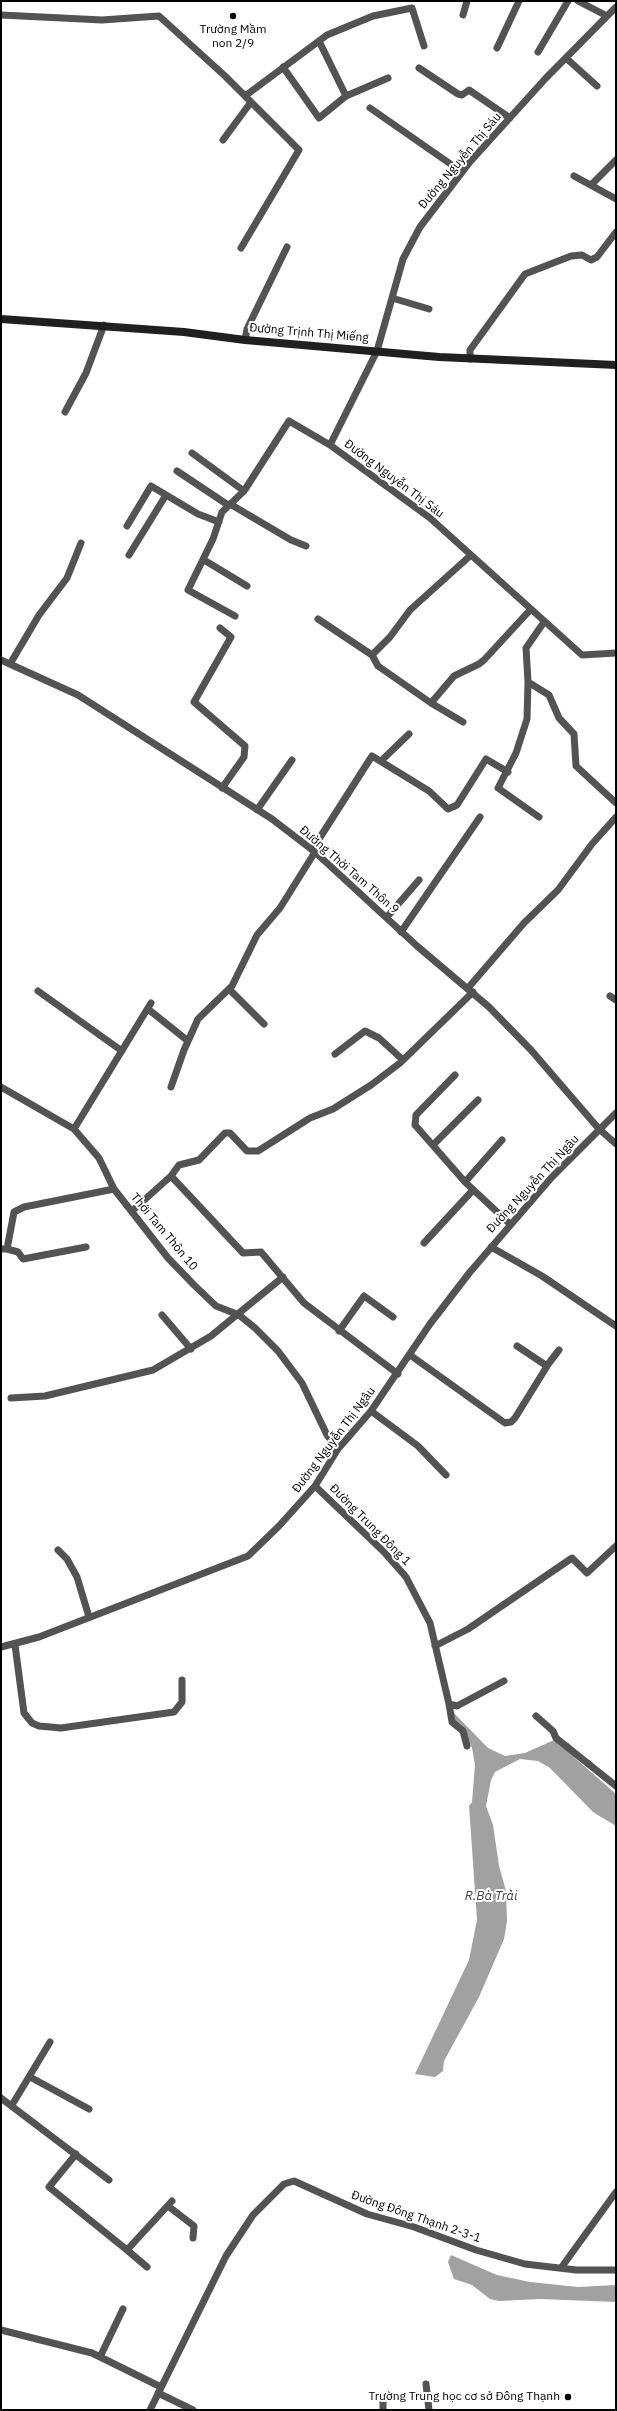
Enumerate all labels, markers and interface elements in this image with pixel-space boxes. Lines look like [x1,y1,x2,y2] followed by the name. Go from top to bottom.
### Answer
[228,11,238,21] marker: Trường Mầm non 2/9
[200,23,266,51] place label: Trường Mầm non 2/9
[416,110,504,212] street label: Đường Nguyễn Thị Sáu
[249,321,369,345] street label: Đường Trịnh Thị Miếng
[341,437,447,521] street label: Đường Nguyễn Thị Sáu
[296,823,402,917] street label: Đường Thời Tam Thôn 9
[484,1132,582,1236] street label: Đường Nguyễn Thị Ngâu
[127,1190,201,1274] street label: Thới Tam Thôn 10
[289,1384,379,1496] street label: Đường Nguyễn Thị Ngâu
[326,1481,414,1569] street label: Đường Trung Đông 1
[465,1888,517,1904] water label: R.Bà Trải
[349,2188,483,2246] street label: Đường Đông Thạnh 2-3-1
[368,2390,560,2404] place label: Trường Trung học cơ sở Đông Thạnh
[563,2392,573,2402] marker: Trường Trung học cơ sở Đông Thạnh

